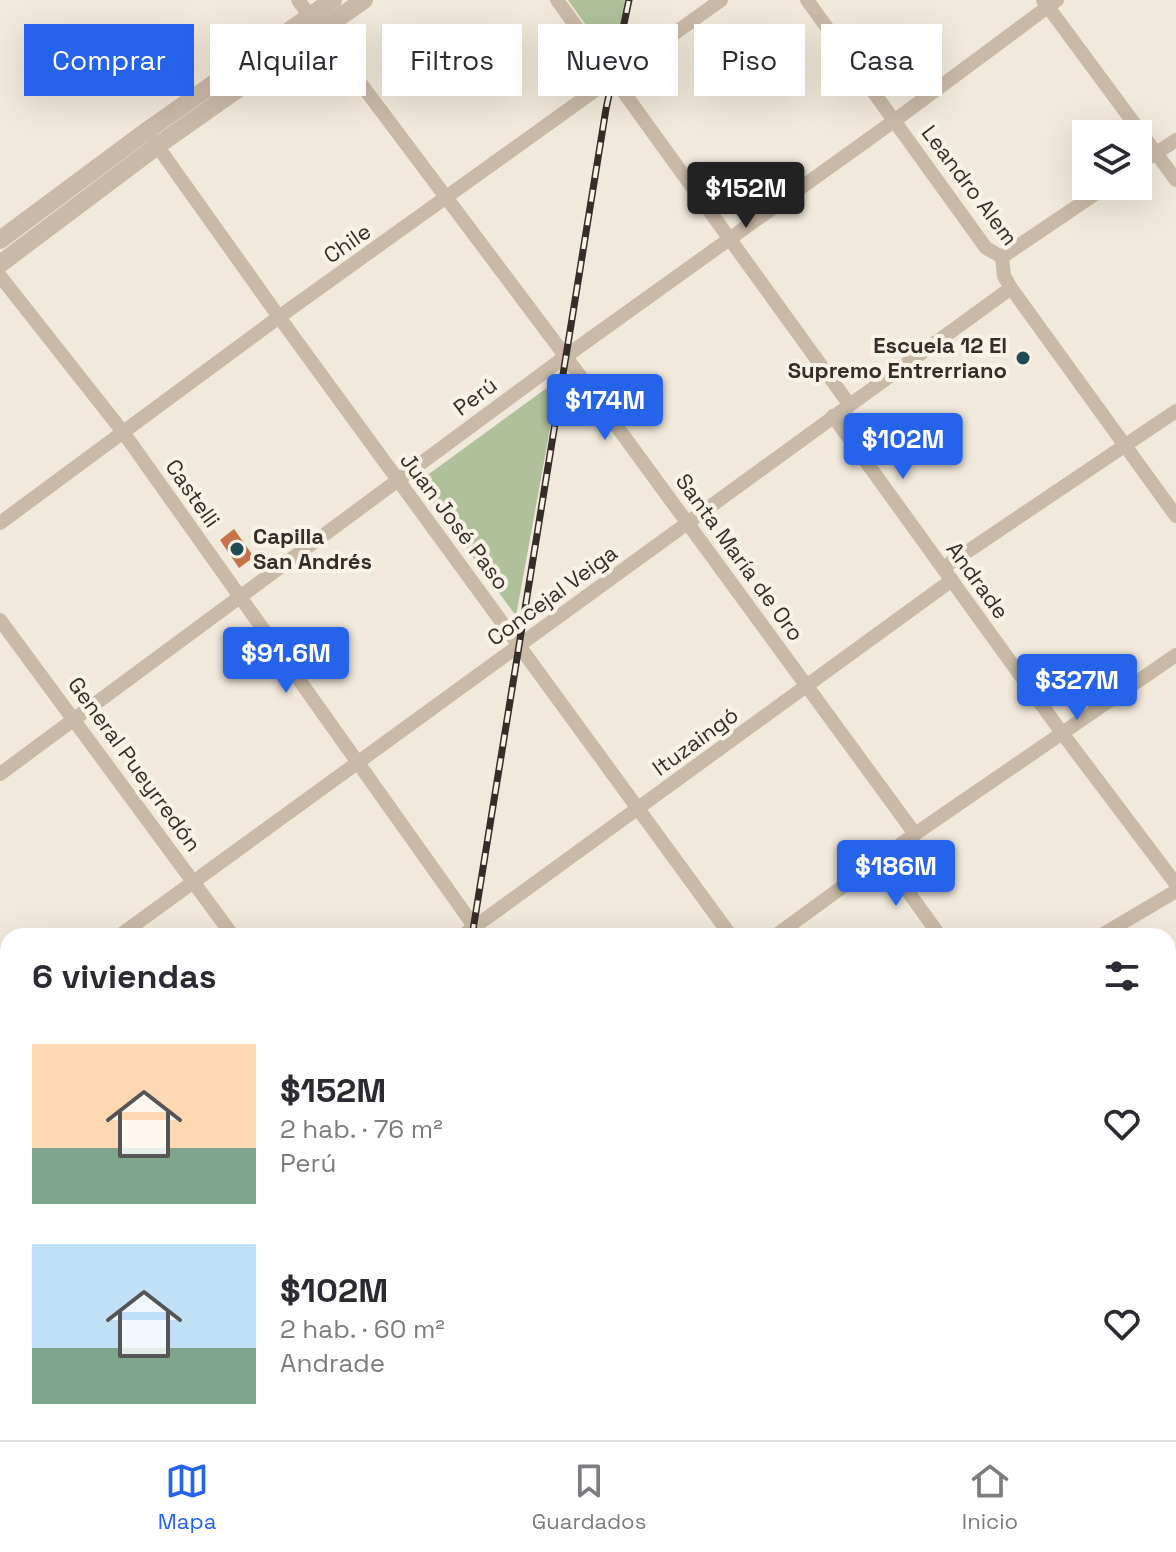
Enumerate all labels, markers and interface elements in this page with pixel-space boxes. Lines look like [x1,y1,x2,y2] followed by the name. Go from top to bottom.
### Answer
[24,24,194,96] chip: Comprar
[210,24,366,96] chip: Alquilar
[382,24,522,96] chip: Filtros
[538,24,678,96] chip: Nuevo
[694,24,805,96] chip: Piso
[821,24,942,96] chip: Casa
[916,119,1024,251] street label: Leandro Alem
[1072,120,1152,200] map controls
[1072,120,1152,200] button: layers
[690,162,802,230] pin: $152M
[705,171,787,205] text: $152M
[318,217,376,269] street label: Chile
[788,331,1007,384] place label: Escuela 12 El Supremo Entrerriano
[1014,349,1032,367] marker: Escuela 12 El Supremo Entrerriano
[448,370,502,422] street label: Perú
[549,374,661,442] pin: $174M
[565,383,645,417] text: $174M
[847,413,959,481] pin: $102M
[862,422,944,456] text: $102M
[394,447,516,595] street label: Juan José Paso
[159,453,227,533] street label: Castelli
[670,468,810,646] street label: Santa María de Oro
[253,522,372,575] place label: Capilla San Andrés
[941,536,1015,624] street label: Andrade
[481,538,623,652] street label: Concejal Veiga
[228,540,246,558] marker: Capilla San Andrés
[221,627,351,695] pin: $91.6M
[241,636,331,670] text: $91.6M
[1021,654,1133,722] pin: $327M
[1035,663,1119,697] text: $327M
[62,671,208,857] street label: General Pueyrredón
[646,700,744,782] street label: Ituzaingó
[840,840,952,908] pin: $186M
[855,849,937,883] text: $186M
[1100,954,1144,998] icon: filters
[32,955,217,998] text: 6 viviendas
[280,1069,386,1112] text: $152M
[96,1076,192,1172] icon: home
[1100,1102,1144,1146] icon: heart
[280,1112,443,1146] text: 2 hab. · 76 m²
[280,1146,336,1180] text: Perú
[280,1269,388,1312] text: $102M
[96,1276,192,1372] icon: home
[1100,1302,1144,1346] icon: heart
[280,1312,445,1346] text: 2 hab. · 60 m²
[280,1346,385,1380] text: Andrade
[158,1459,216,1535] tab: Mapa
[532,1459,646,1535] tab: Guardados
[962,1459,1018,1535] tab: Inicio

